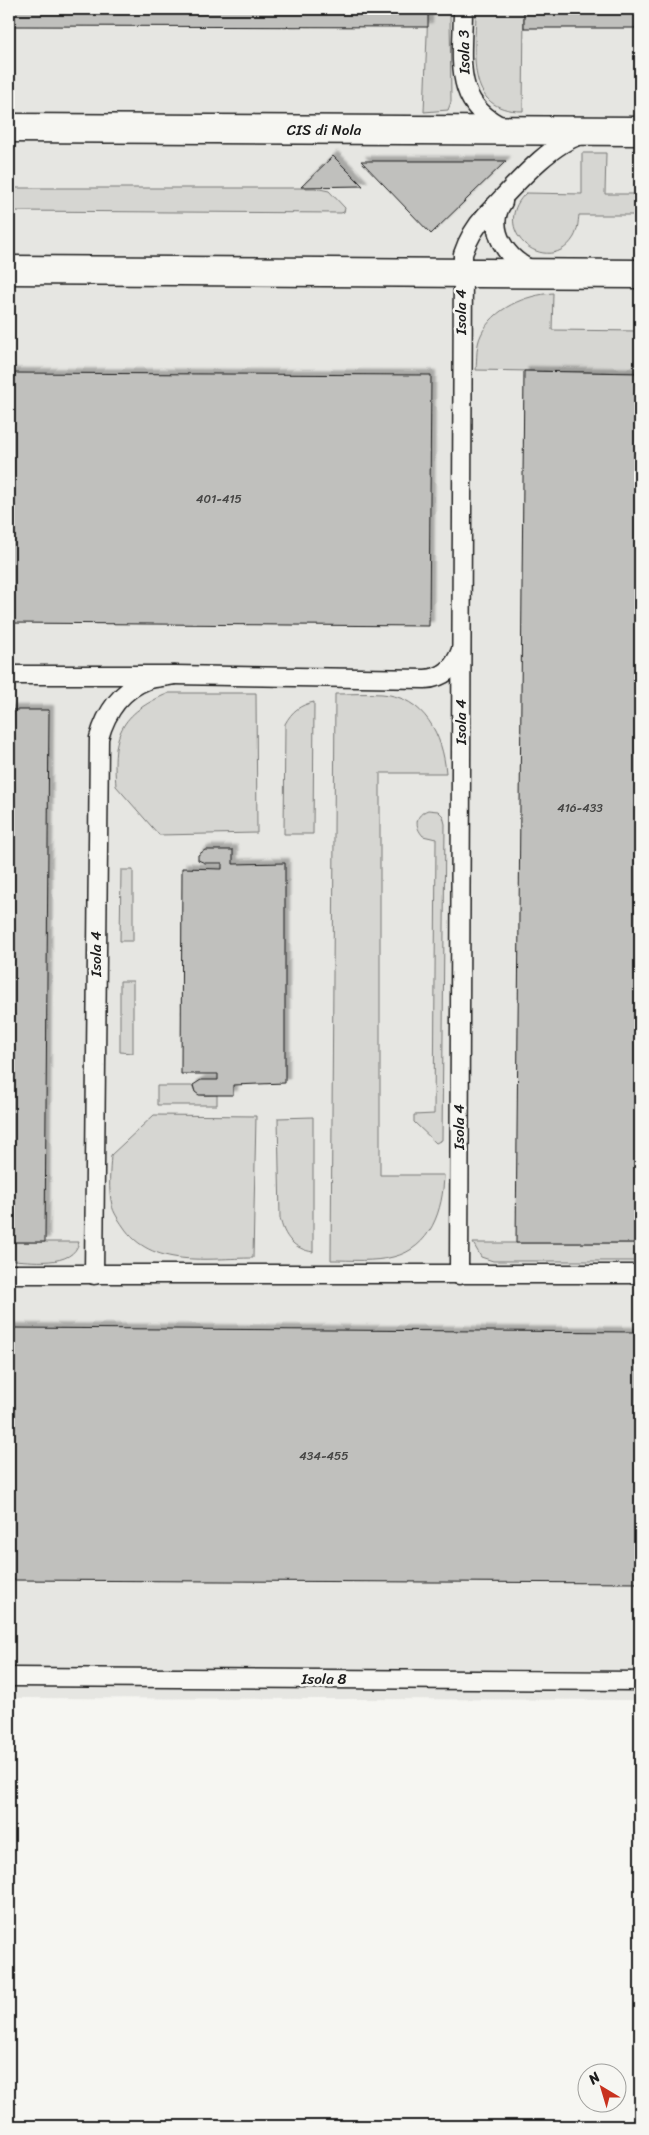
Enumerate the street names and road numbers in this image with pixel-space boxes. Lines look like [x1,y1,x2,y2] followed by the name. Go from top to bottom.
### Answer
[451,30,477,75] street label: Isola 3
[287,117,362,143] street label: CIS di Nola
[448,289,474,336] street label: Isola 4
[448,699,474,746] street label: Isola 4
[83,931,109,978] street label: Isola 4
[446,1104,472,1151] street label: Isola 4
[300,1666,347,1692] street label: Isola 8

